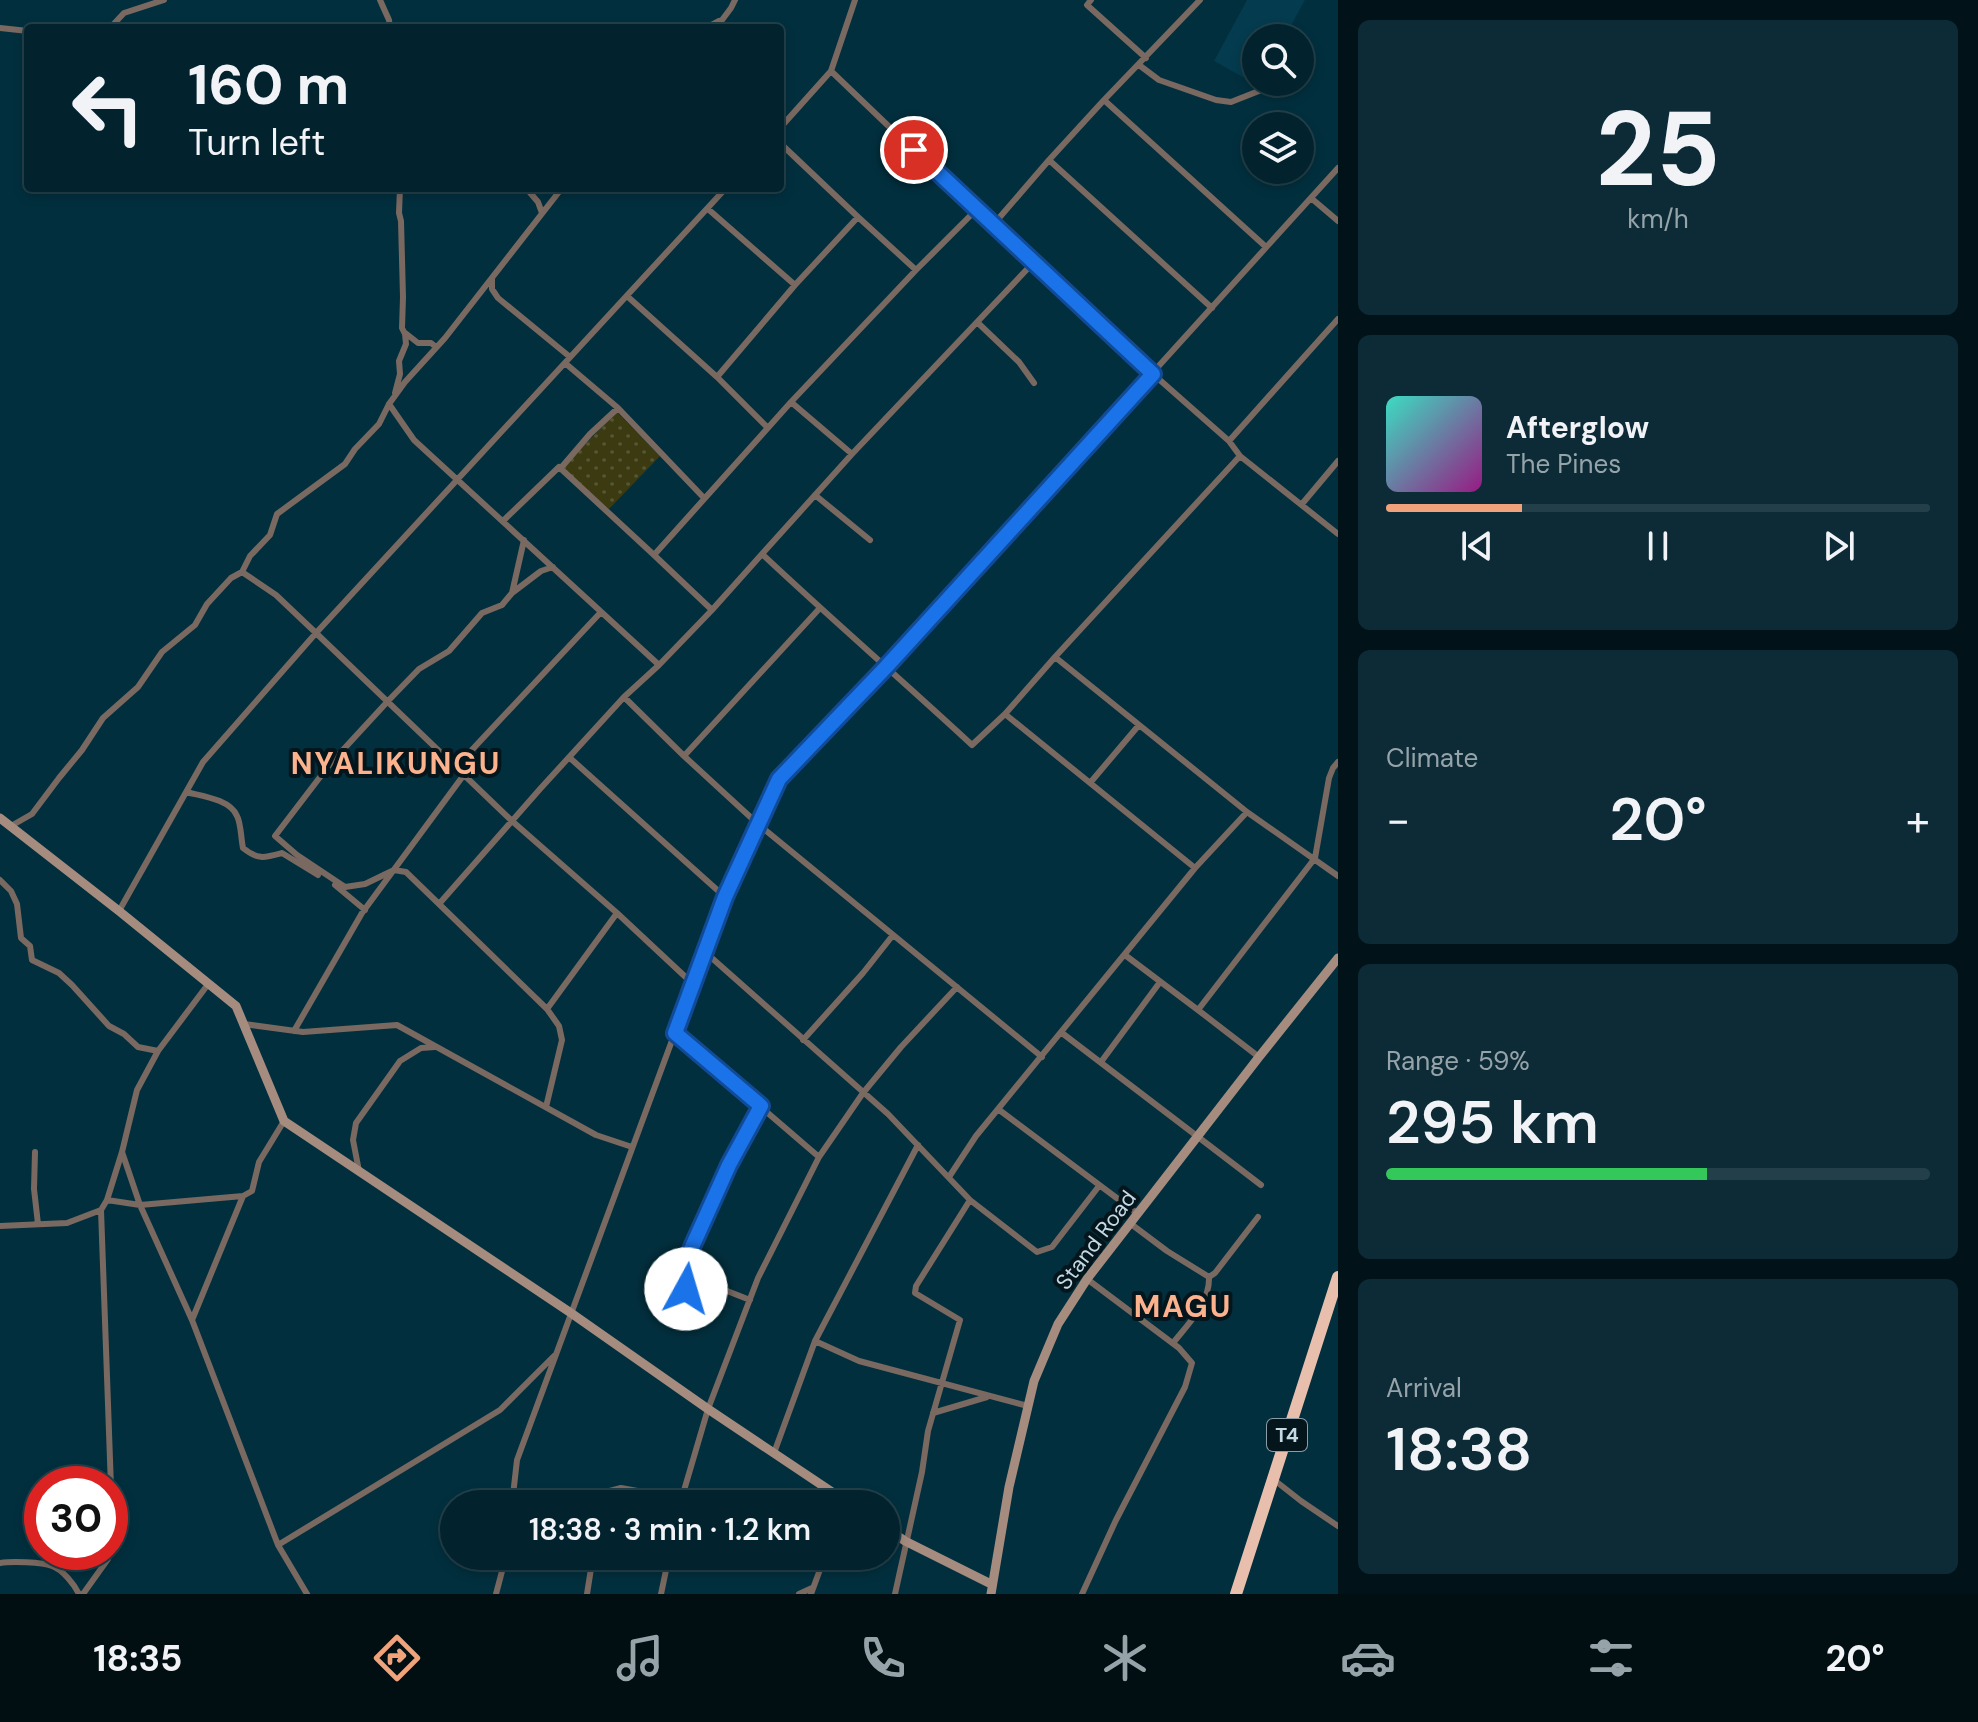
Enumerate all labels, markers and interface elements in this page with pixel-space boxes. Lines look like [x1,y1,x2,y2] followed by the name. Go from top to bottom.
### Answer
[1242,24,1314,184] map controls
[1242,24,1314,96] button: search
[188,48,349,121] text: 160 m
[56,56,160,160] icon: left
[1596,82,1720,217] text: 25
[1242,112,1314,184] button: layers
[880,116,948,184] pin
[188,119,325,166] text: Turn left
[892,128,936,172] icon: arrive
[1627,202,1689,236] text: km/h
[1506,408,1649,447] text: Afterglow
[1506,447,1621,481] text: The Pines
[1455,524,1499,568] icon: previous
[1636,524,1680,568] icon: pause
[1817,524,1861,568] icon: next
[1386,741,1478,775] text: Climate
[291,744,501,783] district label: NYALIKUNGU
[1609,780,1707,859] text: 20°
[1386,791,1410,849] text: −
[1906,791,1930,849] text: +
[1386,1044,1530,1078] text: Range · 59%
[1386,1083,1599,1162] text: 295 km
[1049,1185,1143,1295] street label: Stand Road
[644,1247,728,1331] position arrow
[1134,1287,1232,1326] district label: MAGU
[1386,1371,1462,1405] text: Arrival
[1386,1410,1532,1489] text: 18:38
[1267,1419,1307,1451] road number: T4
[24,1466,128,1570] speed limit sign: 30
[529,1510,811,1549] text: 18:38 · 3 min · 1.2 km
[369,1630,425,1686] icon: directions
[612,1630,668,1686] icon: music
[855,1630,911,1686] icon: phone
[1097,1630,1153,1686] icon: climate
[1340,1630,1396,1686] icon: car
[1583,1630,1639,1686] icon: filters
[93,1635,183,1682] text: 18:35
[1826,1635,1885,1682] text: 20°

